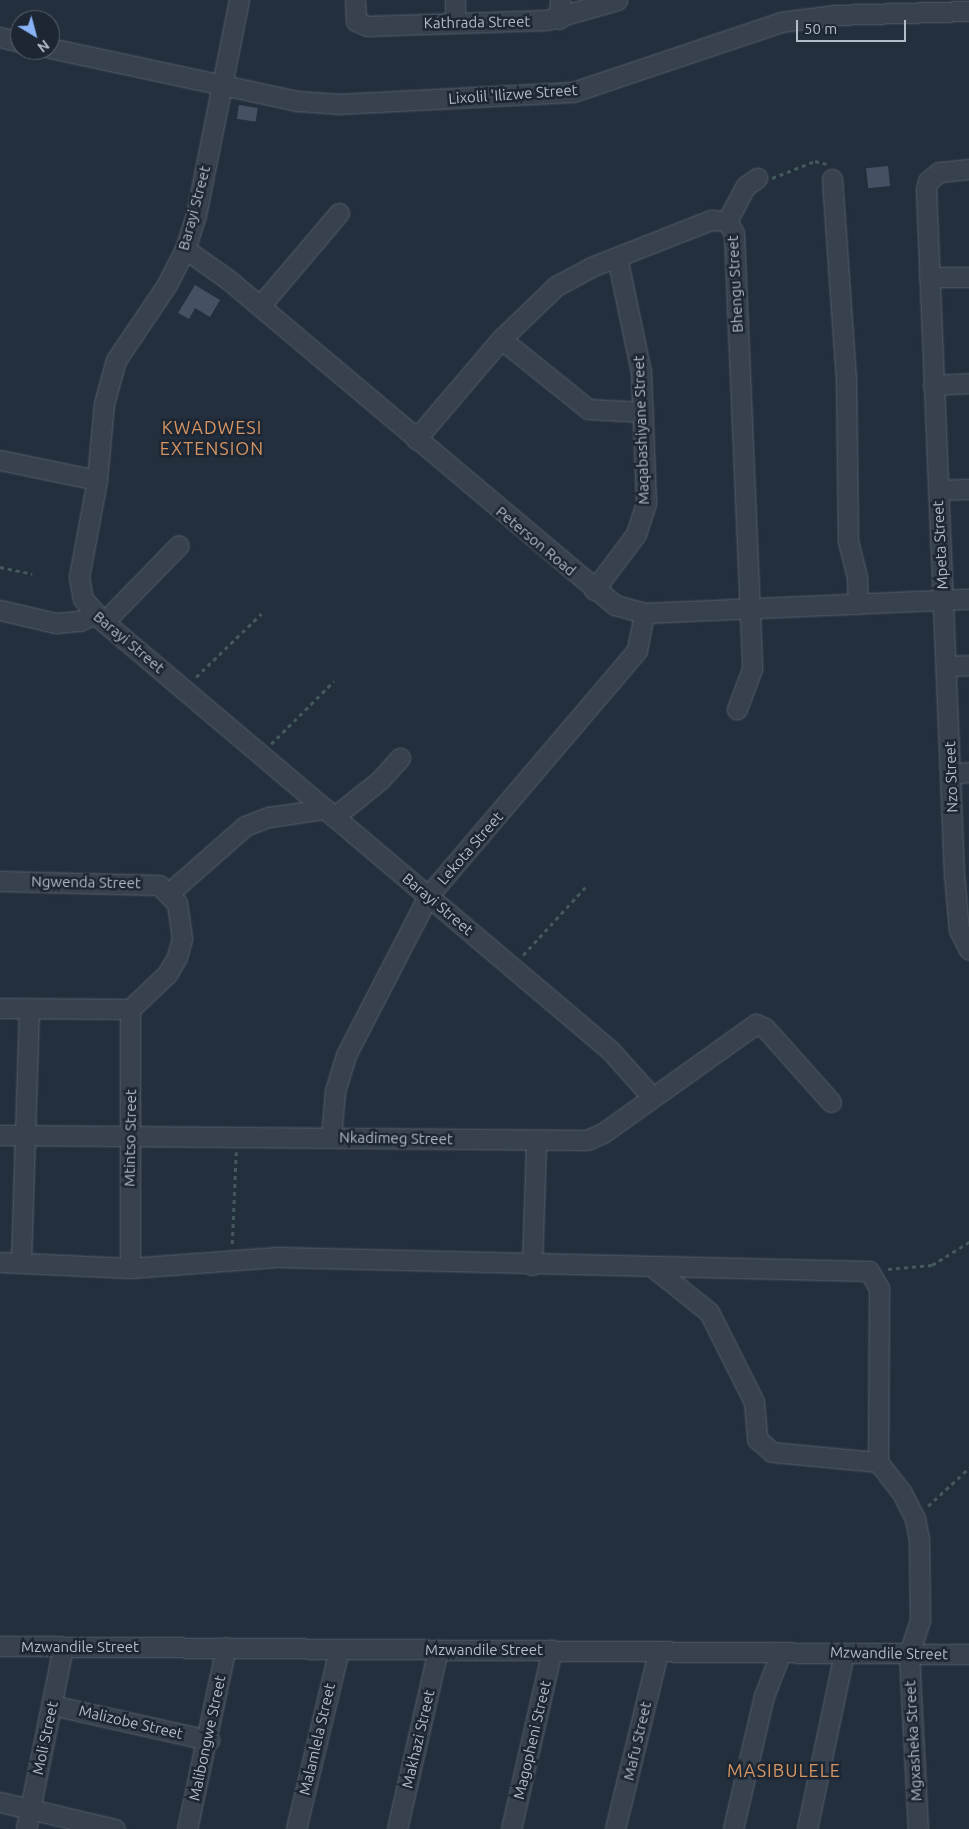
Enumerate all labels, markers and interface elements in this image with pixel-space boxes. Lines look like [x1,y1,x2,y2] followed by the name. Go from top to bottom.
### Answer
[10,10,60,60] north arrow
[799,10,909,42] scale bar
[424,12,530,32] street label: Kathrada Street
[804,20,837,37] text: 50 m
[34,37,52,56] text: N
[448,81,578,107] street label: Lixolil 'Ilizwe Street
[174,164,214,252] street label: Barayi Street
[723,235,747,333] street label: Bhengu Street
[629,355,653,505] street label: Maqabashiyane Street
[159,417,265,459] district label: KWADWESI EXTENSION
[929,500,951,590] street label: Mpeta Street
[492,502,580,580] street label: Peterson Road
[90,607,168,677] street label: Barayi Street
[941,741,961,813] street label: Nzo Street
[433,808,507,888] street label: Lekota Street
[399,869,477,939] street label: Barayi Street
[31,872,141,892] street label: Ngwenda Street
[120,1089,140,1187] street label: Mtintso Street
[339,1128,453,1148] street label: Nkadimeg Street
[21,1638,139,1656] street label: Mzwandile Street
[425,1641,543,1659] street label: Mzwandile Street
[830,1643,948,1663] street label: Mzwandile Street
[185,1673,229,1803] street label: Malibongwe Street
[510,1679,554,1801] street label: Magopheni Street
[901,1680,925,1802] street label: Mgxasheka Street
[295,1681,339,1797] street label: Malamlela Street
[398,1688,438,1790] street label: Makhazi Street
[28,1700,62,1776] street label: Moli Street
[619,1700,655,1782] street label: Mafu Street
[77,1701,185,1743] street label: Malizobe Street
[726,1759,842,1781] district label: MASIBULELE

